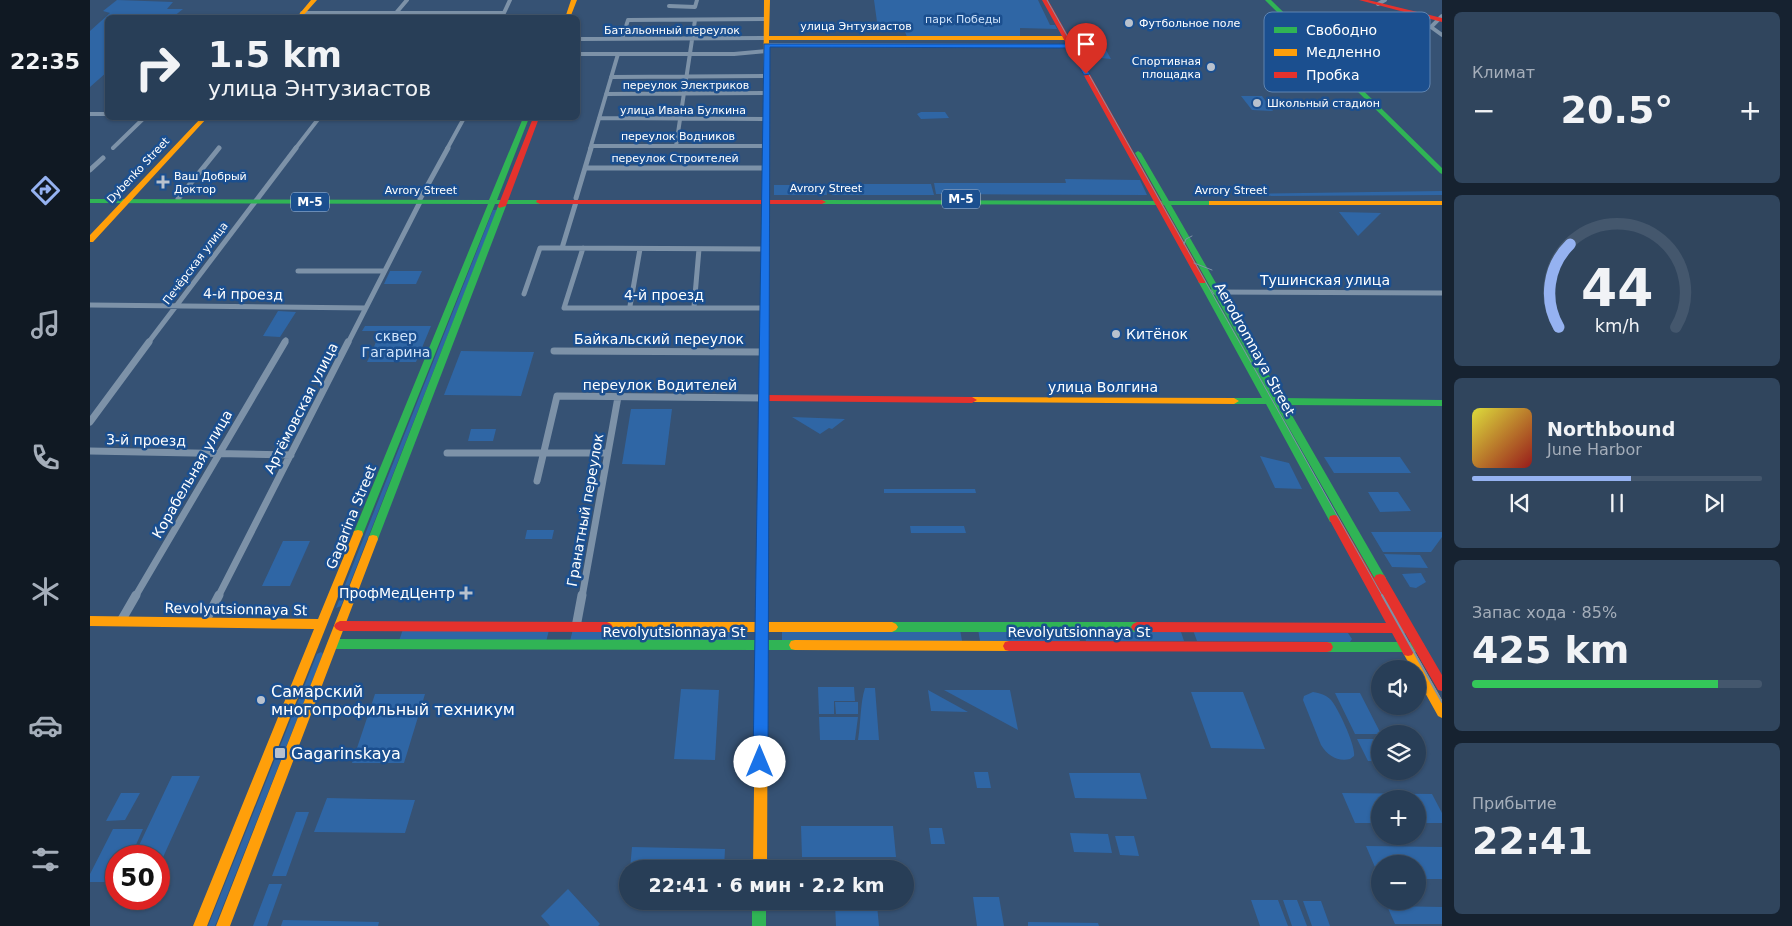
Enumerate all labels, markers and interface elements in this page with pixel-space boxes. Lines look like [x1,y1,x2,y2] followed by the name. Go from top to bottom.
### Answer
[1264,12,1430,92] legend
[925,13,1001,26] park label: парк Победы
[1123,17,1135,29] marker: Футбольное поле
[1139,17,1241,30] place label: Футбольное поле
[800,20,912,33] street label: улица Энтузиастов
[1306,22,1377,38] text: Свободно
[1065,23,1107,74] pin
[604,24,740,37] street label: Батальонный переулок
[1072,30,1100,58] icon: arrive
[125,35,190,100] icon: right
[208,35,342,75] text: 1.5 km
[1306,44,1381,60] text: Медленно
[10,49,80,74] text: 22:35
[1132,55,1201,81] place label: Спортивная площадка
[1205,61,1217,73] marker: Спортивная площадка
[1472,63,1535,82] text: Климат
[1306,67,1360,83] text: Пробка
[208,76,431,101] text: улица Энтузиастов
[623,79,749,92] street label: переулок Электриков
[1561,88,1673,132] text: 20.5°
[1472,94,1495,127] text: −
[1739,94,1762,127] text: +
[1251,97,1263,109] marker: Школьный стадион
[1267,97,1380,110] place label: Школьный стадион
[620,104,746,117] street label: улица Ивана Булкина
[621,130,735,143] street label: переулок Водников
[105,134,173,206] street label: Dybenko Street
[611,152,739,165] street label: переулок Строителей
[174,170,247,196] place label: Ваш Добрый Доктор
[28,173,63,208] icon: directions
[156,175,170,189] marker: Ваш Добрый Доктор
[790,182,863,195] street label: Avrory Street
[385,184,458,197] street label: Avrory Street
[1195,184,1268,197] street label: Avrory Street
[942,190,980,208] road number: М-5
[291,192,329,212] road number: М-5
[160,220,231,307] street label: Печёрская улица
[1581,258,1653,318] text: 44
[1259,272,1390,288] street label: Тушинская улица
[1212,280,1299,419] street label: Aerodromnaya Street
[203,285,283,303] street label: 4-й проезд
[624,287,704,303] street label: 4-й проезд
[28,307,63,342] icon: music
[1594,315,1640,336] text: km/h
[1126,326,1188,342] place label: Китёнок
[362,328,430,360] park label: сквер Гагарина
[1110,328,1122,340] marker: Китёнок
[574,331,744,347] street label: Байкальский переулок
[261,340,341,476] street label: Артёмовская улица
[583,377,737,393] street label: переулок Водителей
[1048,379,1158,395] street label: улица Волгина
[149,407,235,541] street label: Корабельная улица
[1547,418,1675,440] text: Northbound
[106,431,186,449] street label: 3-й проезд
[564,432,606,588] street label: Гранатный переулок
[28,440,63,475] icon: phone
[1547,440,1642,459] text: June Harbor
[323,462,379,571] street label: Gagarina Street
[1506,489,1534,517] icon: previous
[1603,489,1631,517] icon: pause
[1700,489,1728,517] icon: next
[28,574,63,609] icon: climate
[339,585,455,601] place label: ПрофМедЦентр
[459,586,473,600] marker: ПрофМедЦентр
[164,600,308,618] street label: Revolyutsionnaya St
[1472,603,1617,622] text: Запас хода · 85%
[603,624,746,640] street label: Revolyutsionnaya St
[1008,624,1151,640] street label: Revolyutsionnaya St
[1472,628,1629,672] text: 425 km
[1371,660,1426,910] map controls
[1371,660,1426,715] button: sound
[271,682,515,719] place label: Самарский многопрофильный техникум
[255,694,267,706] marker: Самарский многопрофильный техникум
[28,708,63,743] icon: car
[1371,725,1426,780] button: layers
[733,735,785,787] position arrow
[291,744,401,763] place label: Gagarinskaya
[273,746,287,760] marker: Gagarinskaya
[1371,790,1426,845] button: +
[1472,794,1557,813] text: Прибытие
[1472,819,1593,863] text: 22:41
[28,842,63,877] icon: filters
[105,845,170,910] speed limit sign: 50
[1371,855,1426,910] button: −
[649,874,884,896] text: 22:41 · 6 мин · 2.2 km

